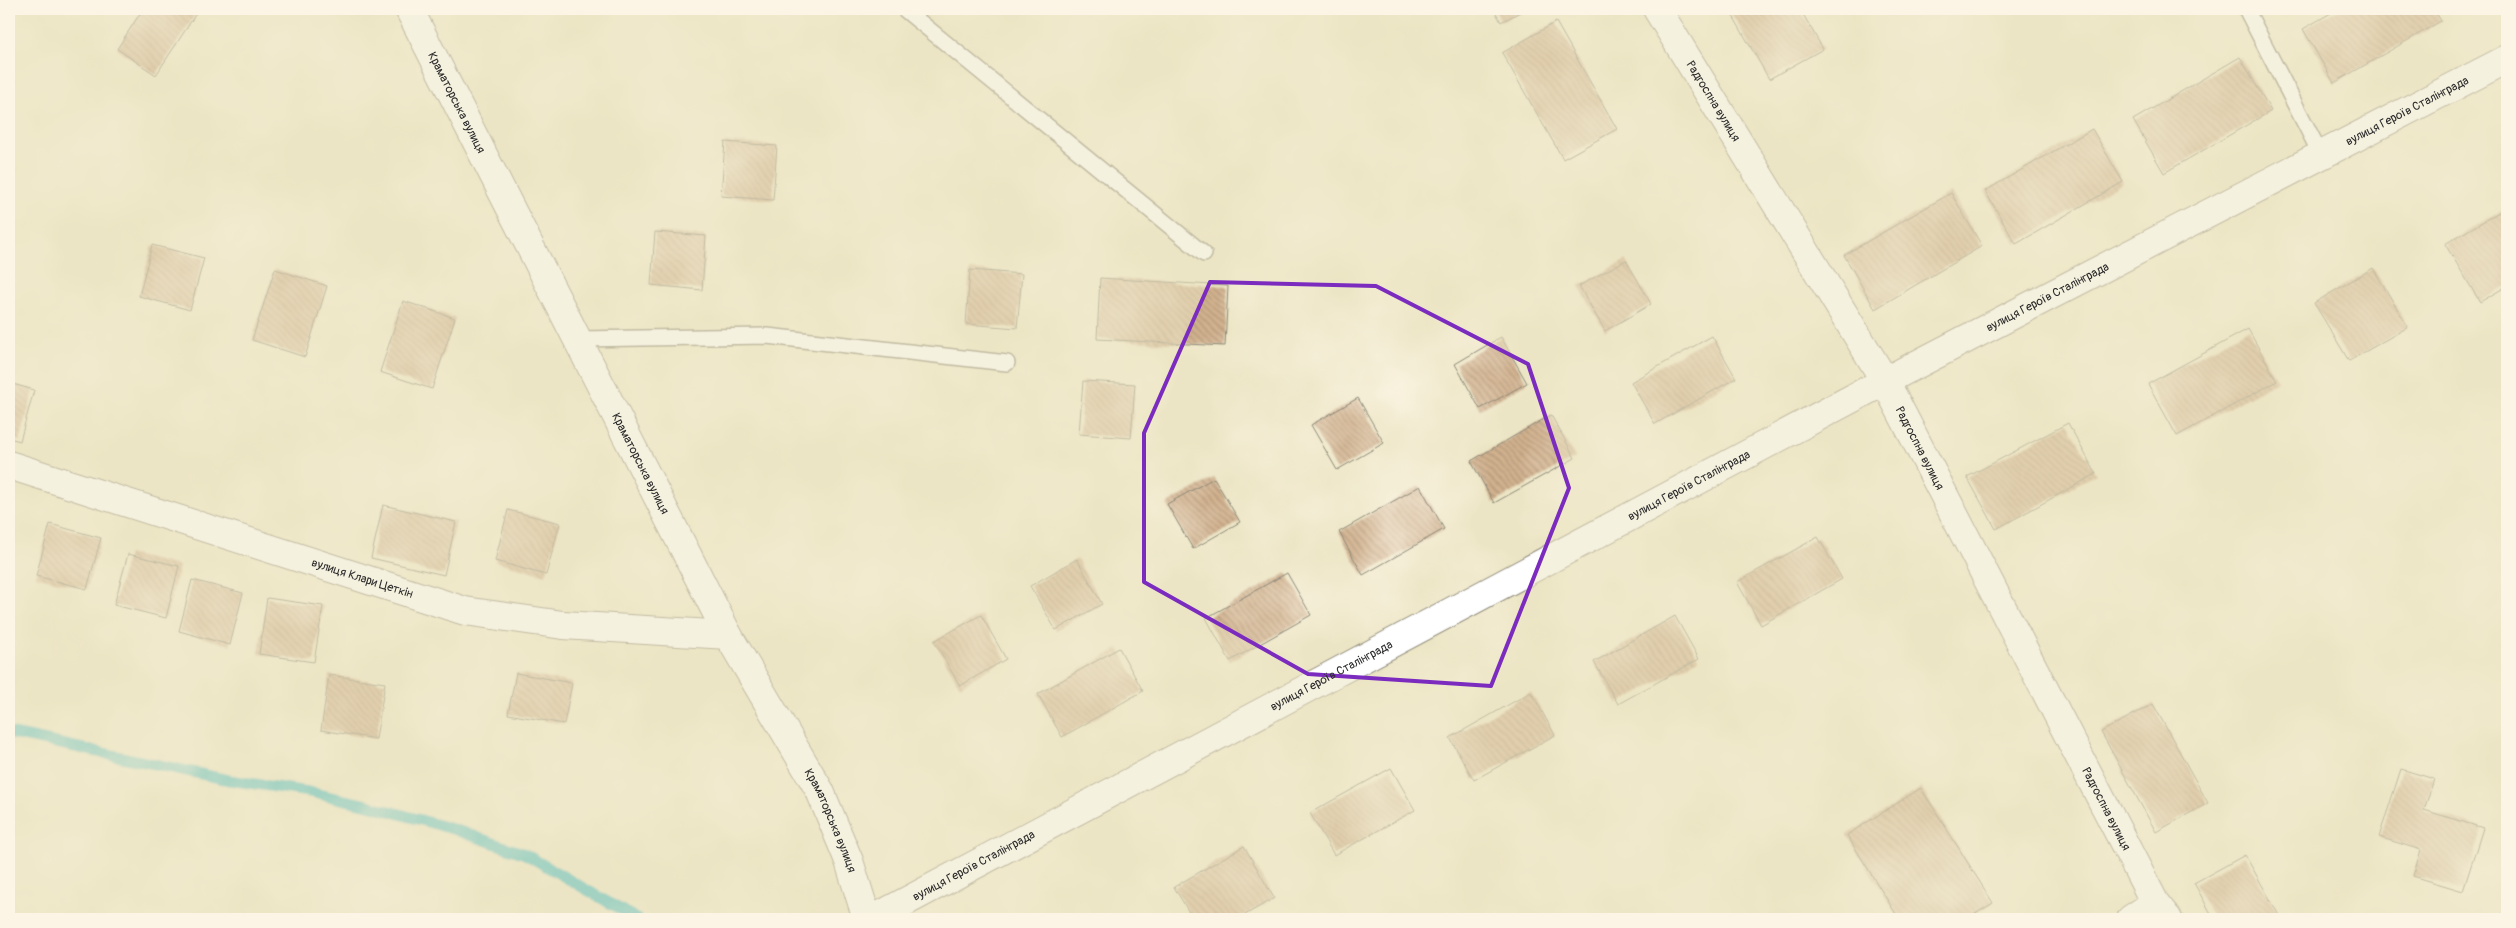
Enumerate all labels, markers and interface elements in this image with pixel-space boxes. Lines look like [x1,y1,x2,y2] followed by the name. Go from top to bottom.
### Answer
[425,49,489,156] street label: Краматорська вулиця
[1683,58,1744,144] street label: Радгоспна вулиця
[2343,73,2471,149] street label: вулиця Героїв Сталінграда
[1983,259,2112,335] street label: вулиця Героїв Сталінграда
[1892,404,1948,493] street label: Радгоспна вулиця
[609,410,673,517] street label: Краматорська вулиця
[1625,446,1753,524] street label: вулиця Героїв Сталінграда
[310,555,415,601] street label: вулиця Клари Цеткін
[1267,637,1395,714] street label: вулиця Героїв Сталінграда
[2079,765,2134,853] street label: Радгоспна вулиця
[801,766,860,874] street label: Краматорська вулиця
[910,827,1038,904] street label: вулиця Героїв Сталінграда

